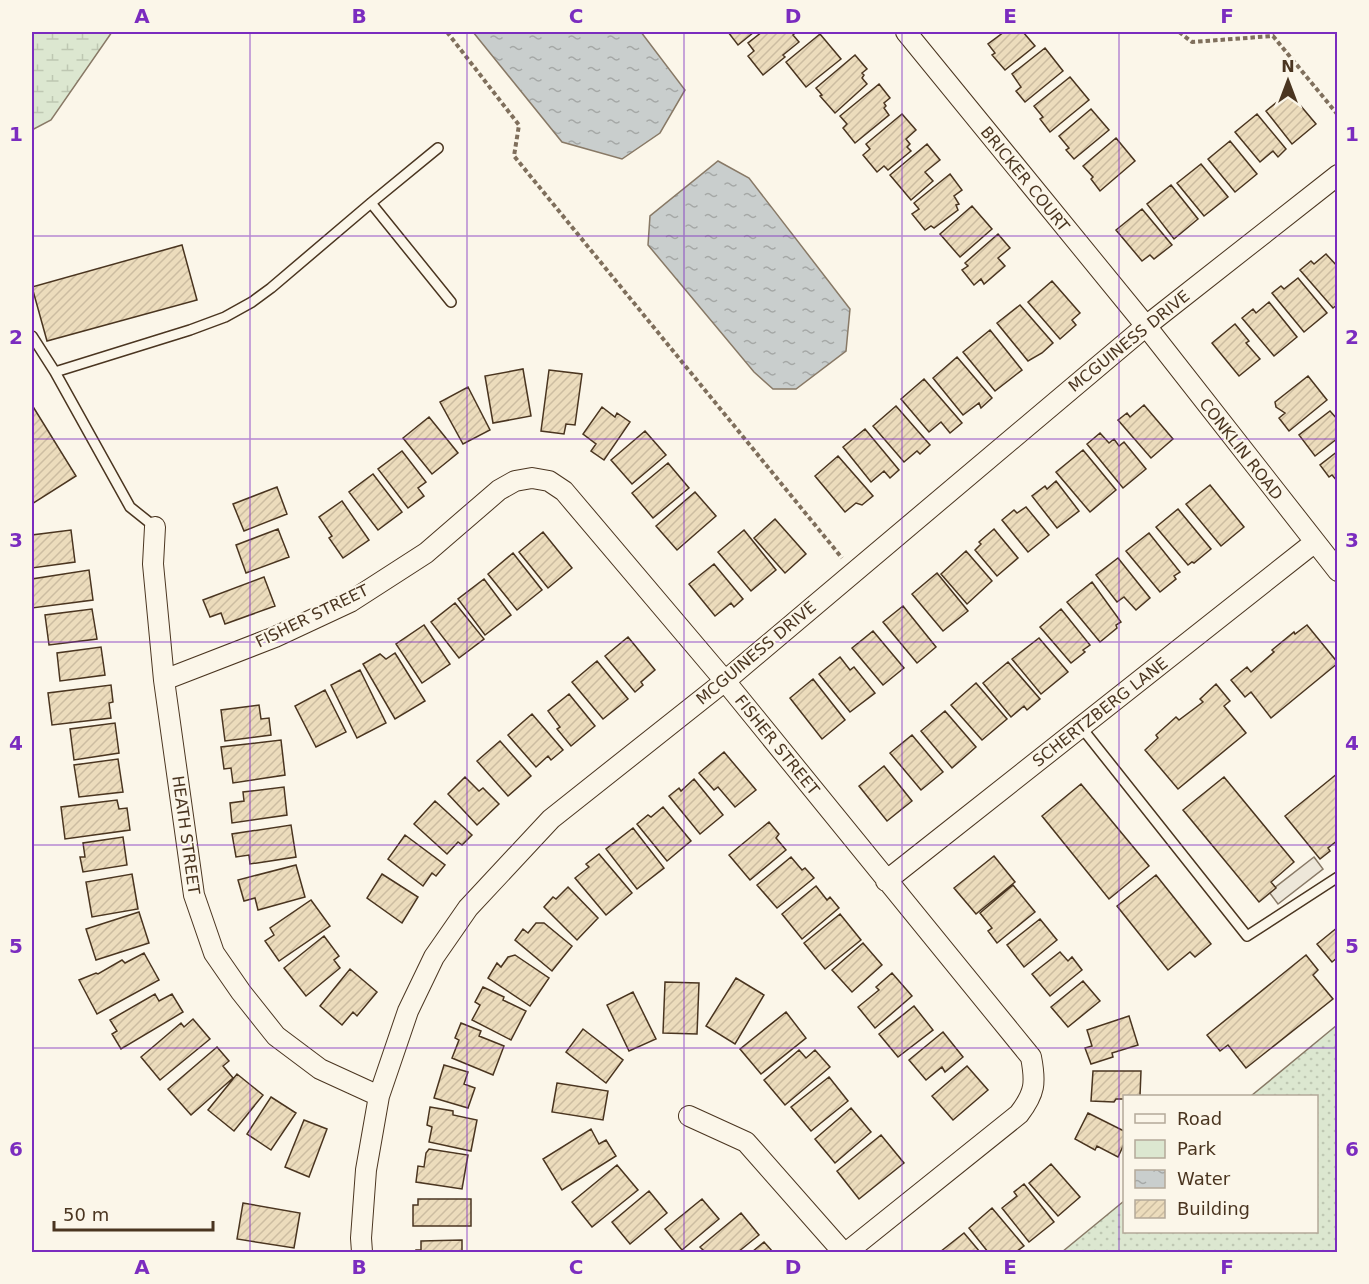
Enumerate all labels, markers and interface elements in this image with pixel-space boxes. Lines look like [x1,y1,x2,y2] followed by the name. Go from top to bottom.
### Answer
[134,4,150,28] text: A
[351,4,367,28] text: B
[569,4,583,28] text: C
[785,4,801,28] text: D
[1003,4,1017,28] text: E
[1220,4,1234,28] text: F
[1258,51,1318,111] north arrow
[1281,57,1295,76] text: N
[9,122,23,146] text: 1
[1345,122,1359,146] text: 1
[977,123,1073,236] street label: BRICKER COURT
[1065,286,1193,396] street label: MCGUINESS DRIVE
[9,325,23,349] text: 2
[1345,325,1359,349] text: 2
[1195,394,1287,504] street label: CONKLIN ROAD
[9,528,23,552] text: 3
[1345,528,1359,552] text: 3
[252,580,372,652] street label: FISHER STREET
[692,597,820,709] street label: MCGUINESS DRIVE
[1029,653,1171,771] street label: SCHERTZBERG LANE
[731,691,823,799] street label: FISHER STREET
[9,731,23,755] text: 4
[1345,731,1359,755] text: 4
[168,774,204,896] street label: HEATH STREET
[9,934,23,958] text: 5
[1345,934,1359,958] text: 5
[1123,1095,1318,1233] legend
[1177,1108,1222,1129] text: Road
[9,1137,23,1161] text: 6
[1345,1137,1359,1161] text: 6
[1177,1138,1216,1159] text: Park
[1177,1168,1231,1189] text: Water
[54,1194,213,1232] scale bar
[1177,1198,1250,1219] text: Building
[63,1204,109,1225] text: 50 m
[134,1255,150,1279] text: A
[351,1255,367,1279] text: B
[569,1255,583,1279] text: C
[785,1255,801,1279] text: D
[1003,1255,1017,1279] text: E
[1220,1255,1234,1279] text: F

